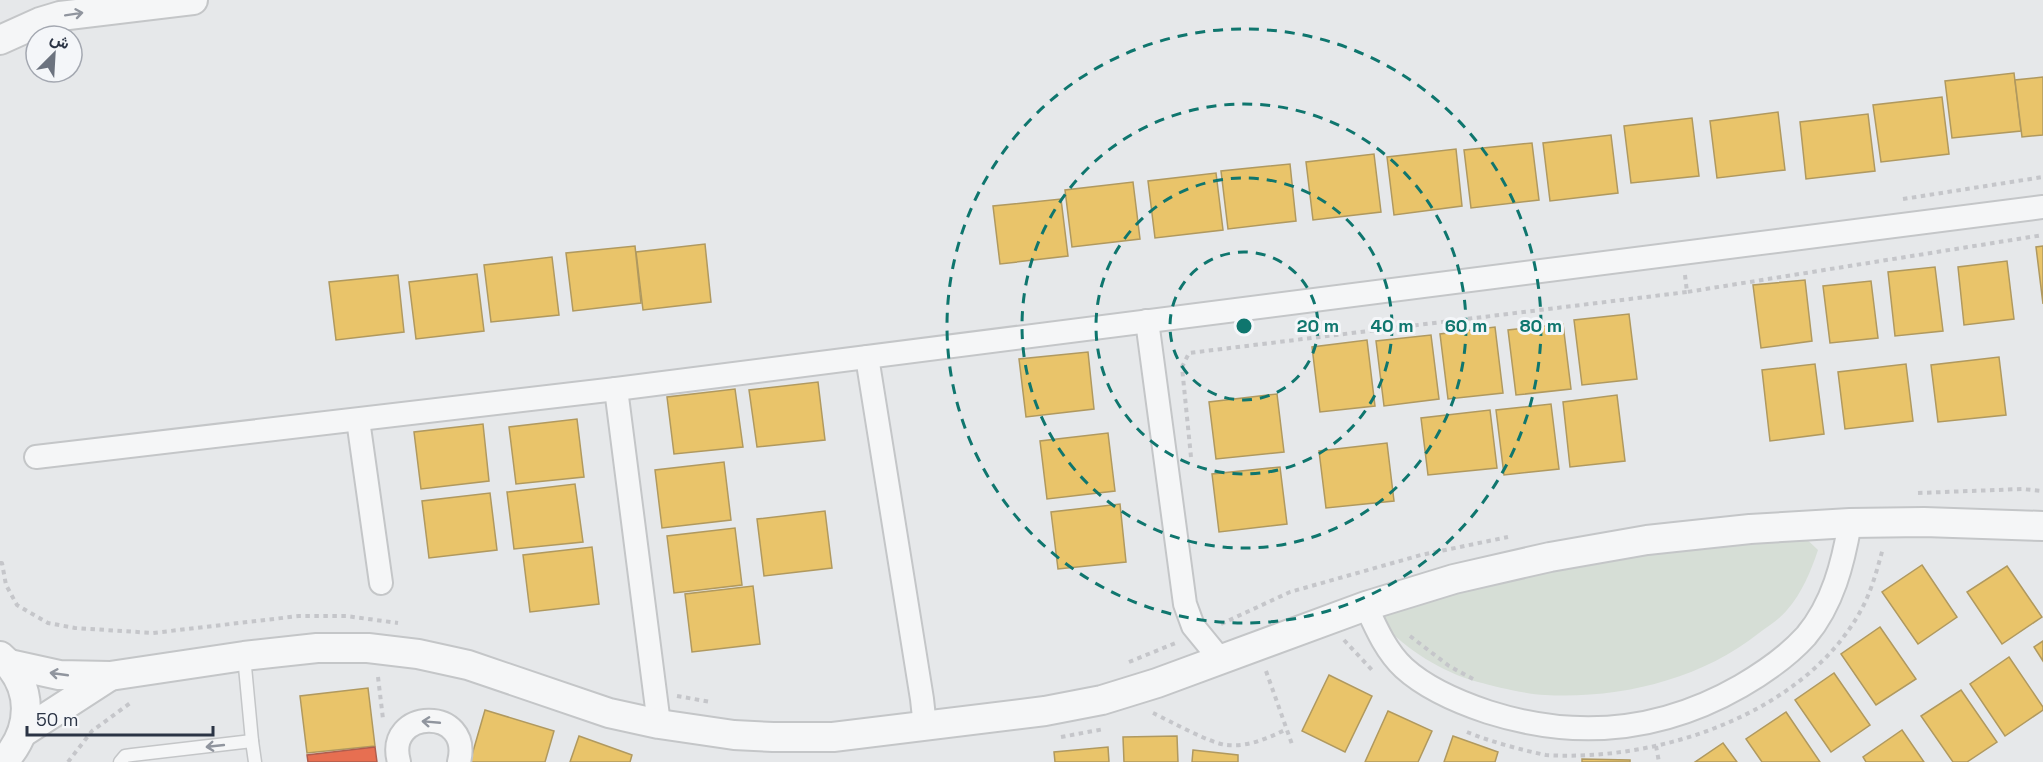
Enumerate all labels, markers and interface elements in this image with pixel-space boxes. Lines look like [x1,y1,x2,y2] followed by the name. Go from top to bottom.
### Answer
[64,8,84,19] one-way arrow
[24,24,84,84] north arrow
[47,27,73,54] text: ش
[1297,314,1339,337] text: 20 m
[1370,314,1414,337] text: 40 m
[1445,314,1487,337] text: 60 m
[1520,314,1562,337] text: 80 m
[1234,316,1254,336] centre of rings
[49,668,69,679] one-way arrow
[27,699,213,737] scale bar
[36,708,78,731] text: 50 m
[422,716,442,727] one-way arrow
[205,740,225,751] one-way arrow

